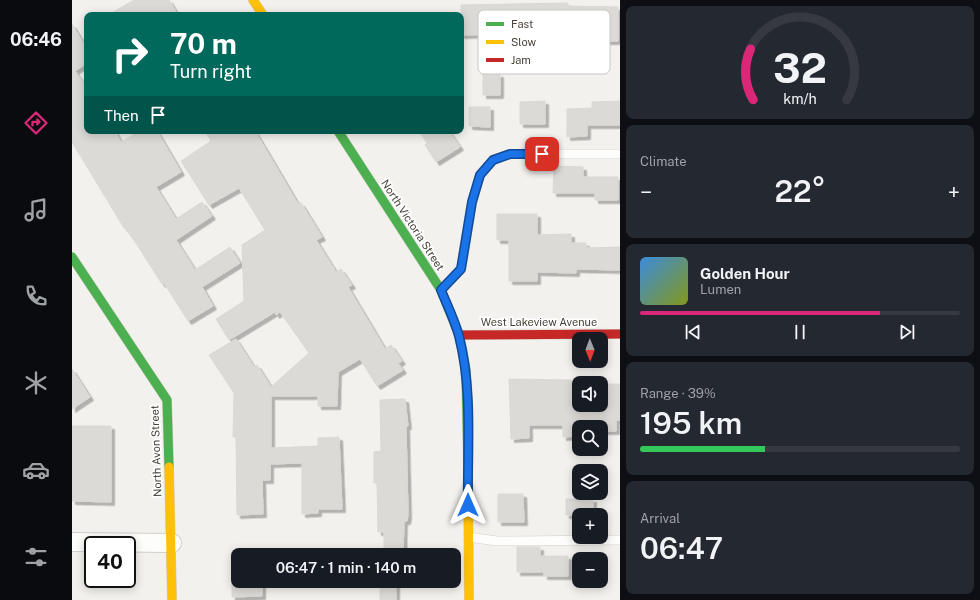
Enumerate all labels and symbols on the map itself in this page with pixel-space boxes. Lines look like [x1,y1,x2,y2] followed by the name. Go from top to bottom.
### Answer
[478,10,610,74] legend
[511,18,533,30] text: Fast
[511,36,537,48] text: Slow
[511,54,531,66] text: Jam
[525,137,559,171] pin
[379,177,447,273] street label: North Victoria Street
[481,316,597,328] street label: West Lakeview Avenue
[572,332,608,368] north arrow
[148,405,164,497] street label: North Avon Street
[447,484,489,526] position arrow
[84,536,136,588] speed limit sign: 40

